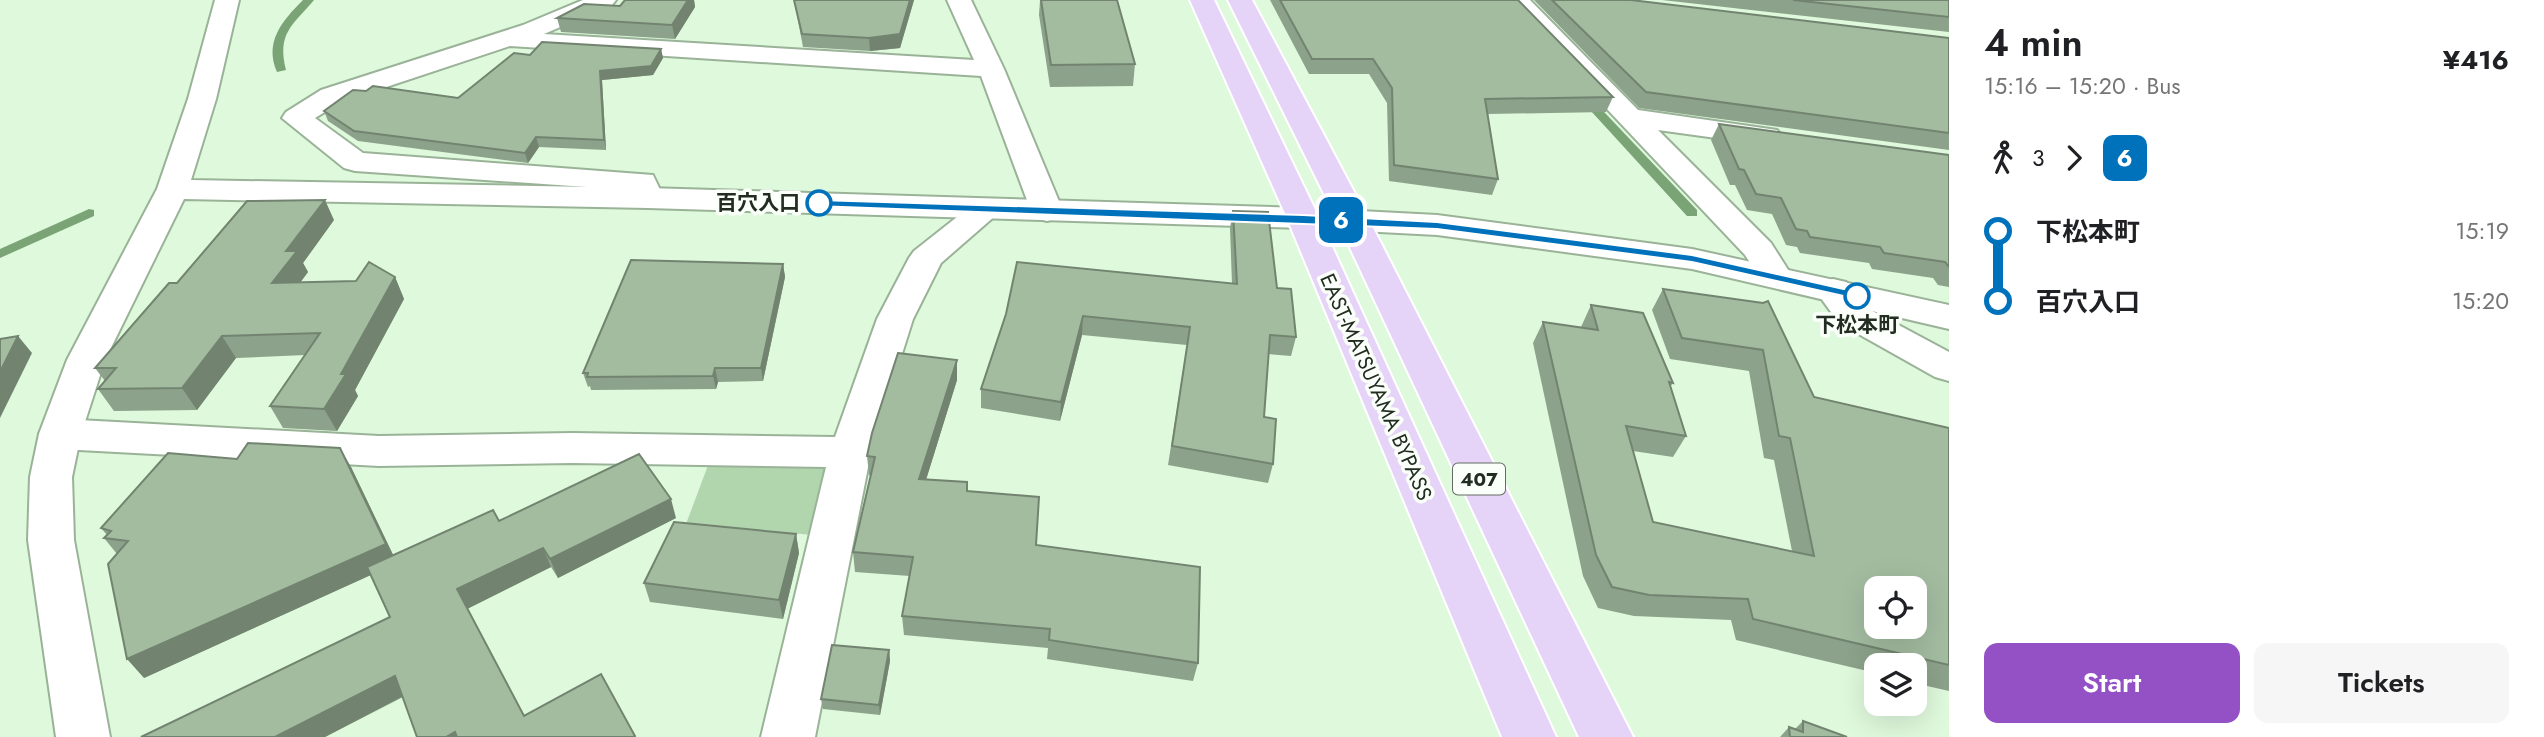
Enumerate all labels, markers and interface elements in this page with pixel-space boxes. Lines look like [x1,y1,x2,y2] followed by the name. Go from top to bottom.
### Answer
[1984,15,2083,70] text: 4 min
[2443,41,2509,79] text: ¥416
[1984,69,2181,103] text: 15:16 – 15:20 · Bus
[1984,139,2022,177] icon: walk
[2055,139,2093,177] icon: forward
[2117,140,2133,175] text: 6
[2032,141,2045,175] text: 3
[716,188,800,218] place label: 百穴入口
[806,190,832,216] marker: 百穴入口
[1318,197,1364,243] line badge: 6
[1333,202,1349,237] text: 6
[2036,213,2140,251] text: 下松本町
[2455,214,2509,248] text: 15:19
[1312,269,1440,505] street label: EAST-MATSUYAMA BYPASS
[1844,283,1870,309] marker: 下松本町
[2036,283,2140,321] text: 百穴入口
[2452,284,2509,318] text: 15:20
[1815,310,1899,340] place label: 下松本町
[1453,464,1505,494] road number: 407
[1864,576,1927,716] map controls
[1864,576,1927,639] button: locate
[1984,643,2240,723] button: Start
[2254,643,2509,723] button: Tickets
[1864,653,1927,716] button: layers

